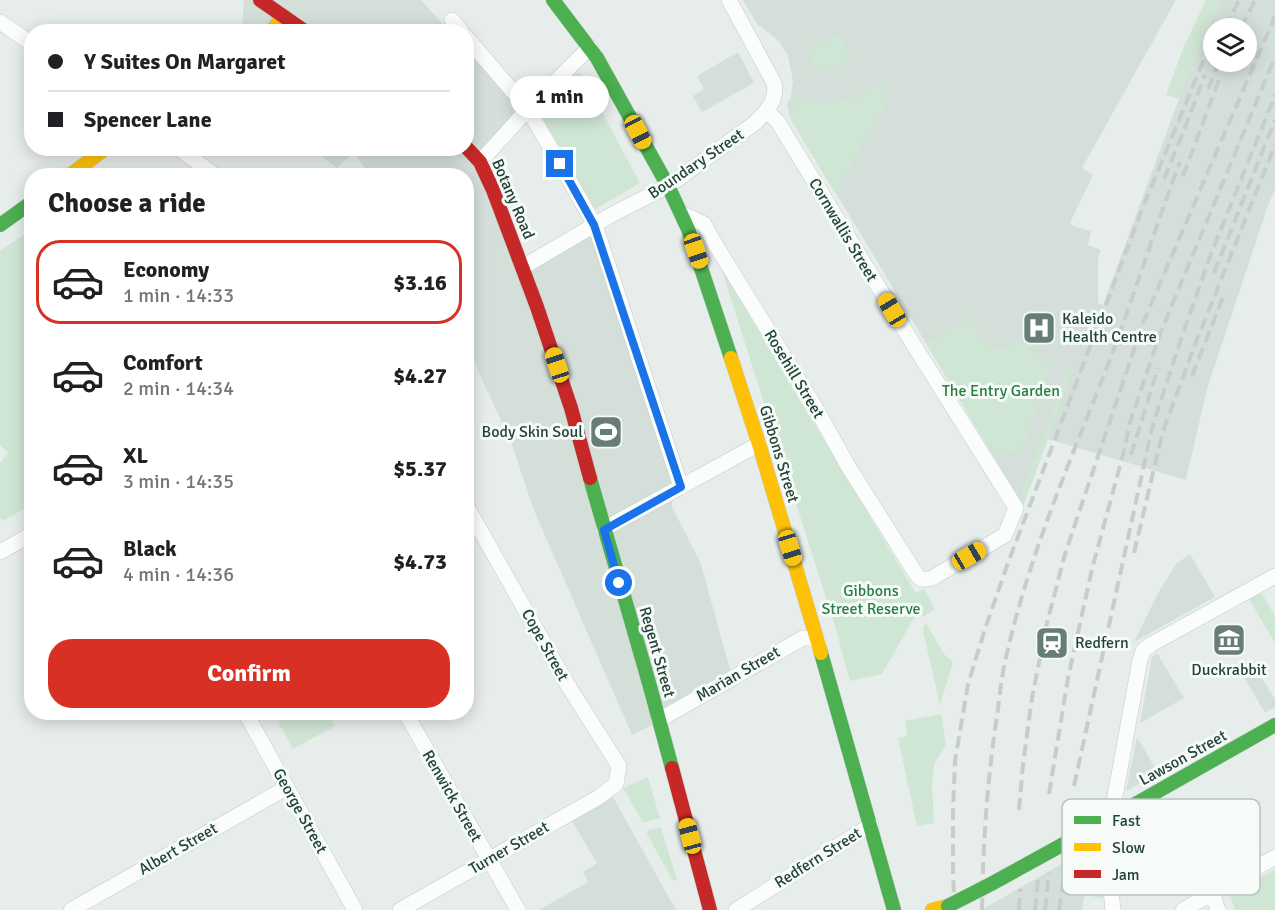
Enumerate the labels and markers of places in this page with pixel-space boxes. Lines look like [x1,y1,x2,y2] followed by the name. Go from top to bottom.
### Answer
[1062,309,1157,347] place label: Kaleido Health Centre
[1021,310,1057,346] hospital icon: Kaleido Health Centre
[588,414,624,450] sports icon: Body Skin Soul
[481,422,583,442] place label: Body Skin Soul
[1211,622,1247,658] museum icon: Duckrabbit
[1034,625,1070,661] station icon: Redfern
[1075,633,1129,653] place label: Redfern
[1191,660,1267,680] place label: Duckrabbit

